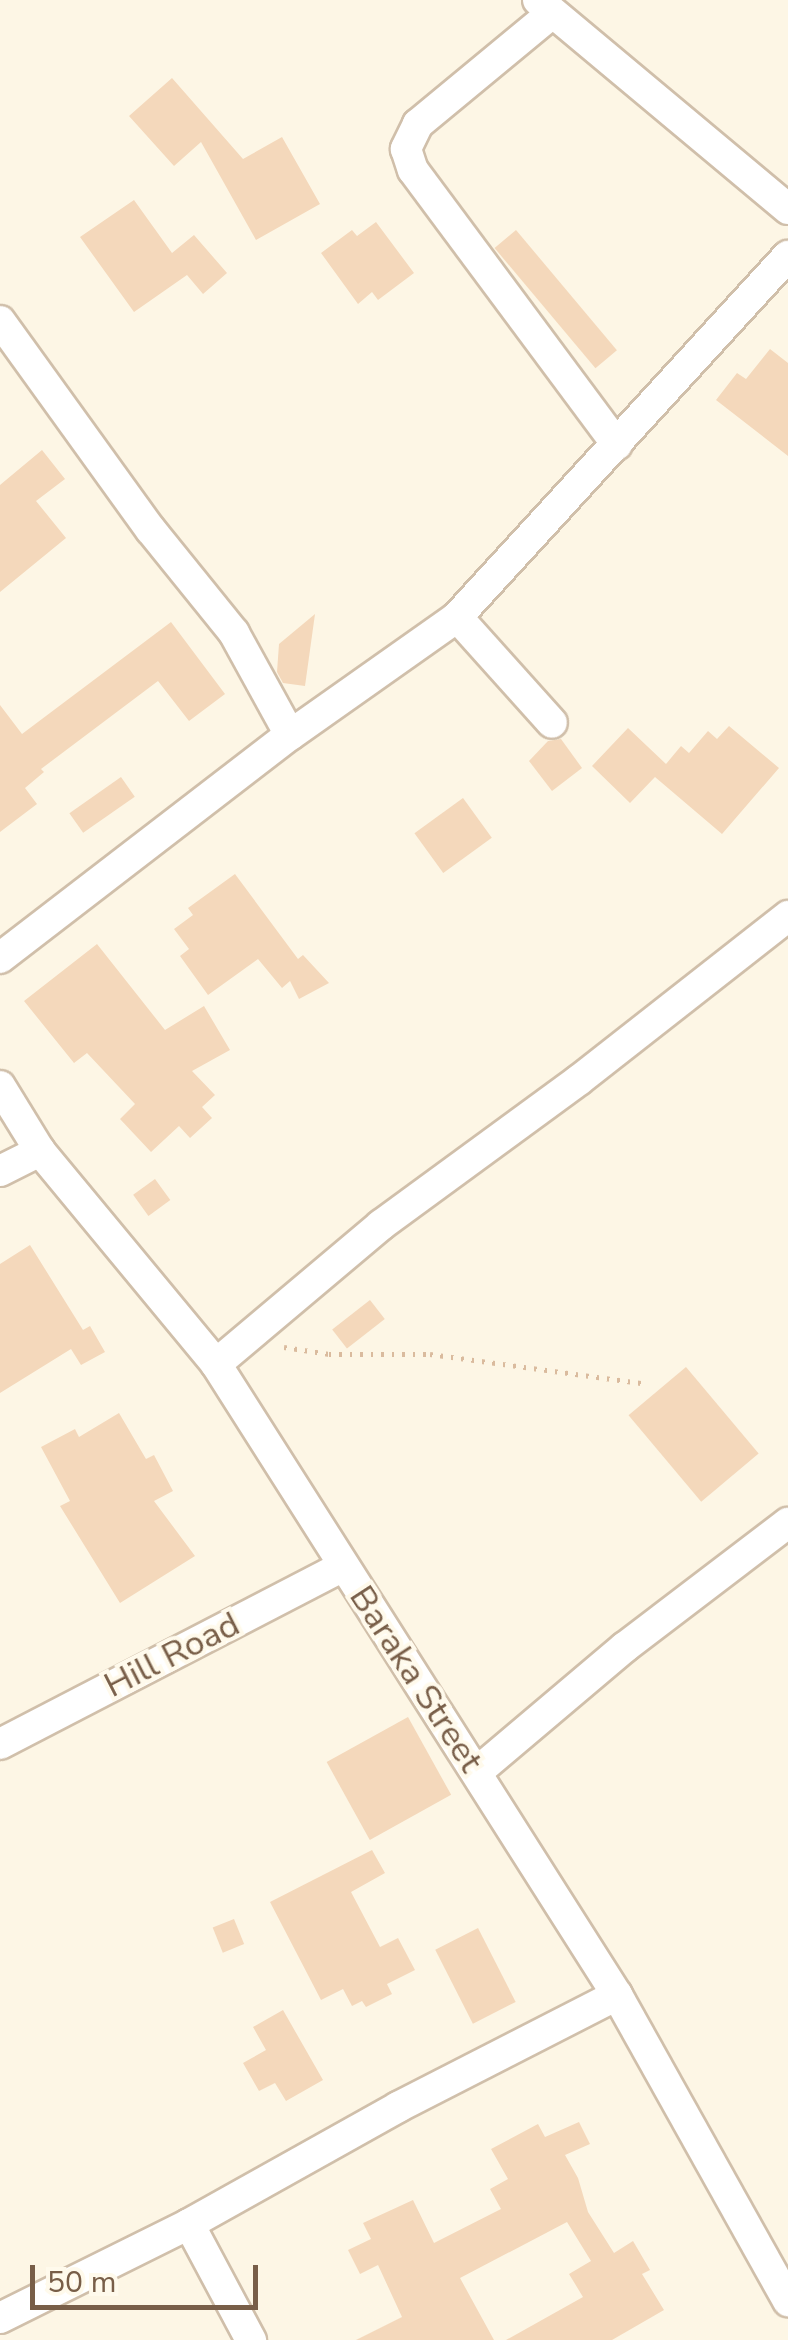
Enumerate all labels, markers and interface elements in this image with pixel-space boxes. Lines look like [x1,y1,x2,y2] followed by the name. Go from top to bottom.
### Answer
[340,1578,492,1780] street label: Baraka Street
[97,1603,247,1707] street label: Hill Road
[35,2245,262,2307] scale bar
[47,2262,116,2303] text: 50 m

